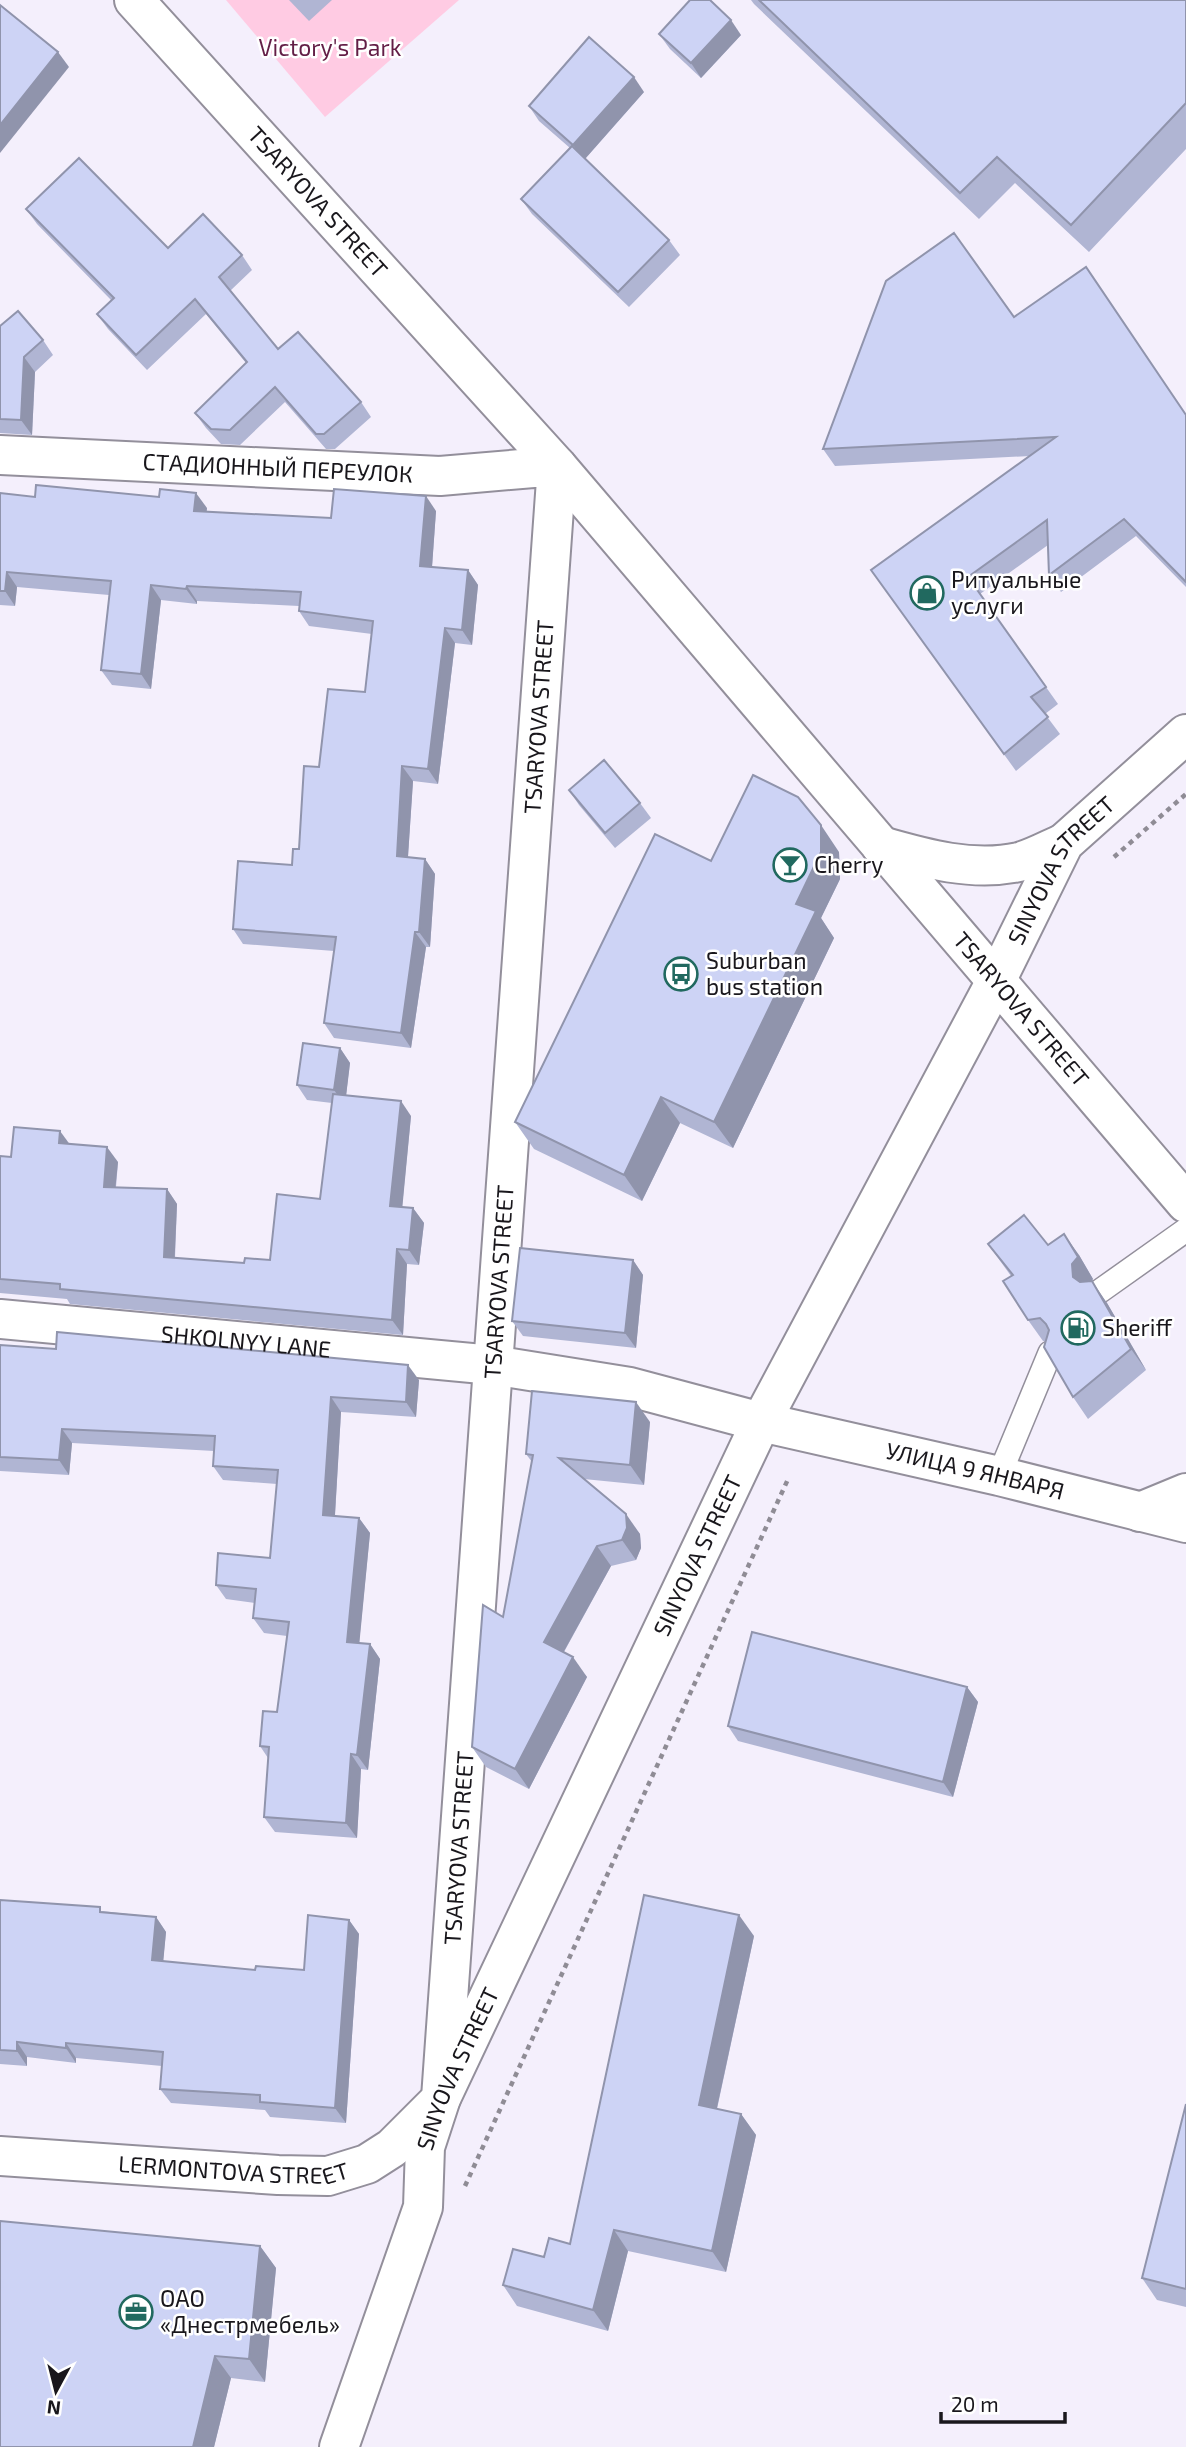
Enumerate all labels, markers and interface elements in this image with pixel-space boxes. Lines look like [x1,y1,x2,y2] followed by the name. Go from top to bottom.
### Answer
[259,33,402,61] park label: Victory's Park
[243,120,394,283] street label: TSARYOVA STREET
[142,447,414,488] street label: СТАДИОННЫЙ ПЕРЕУЛОК
[951,565,1081,620] place label: Ритуальные услуги
[908,574,946,612] shop icon: Ритуальные услуги
[517,619,559,815] street label: TSARYOVA STREET
[1001,790,1120,949] street label: SINYOVA STREET
[771,846,809,884] bar icon: Cherry
[814,850,883,878] place label: Cherry
[948,926,1095,1092] street label: TSARYOVA STREET
[706,946,823,1000] place label: Suburban bus station
[662,955,700,993] bus stop icon: Suburban bus station
[477,1184,519,1380] street label: TSARYOVA STREET
[1059,1309,1097,1347] fuel station icon: Sheriff
[1102,1313,1173,1341] place label: Sheriff
[160,1319,332,1363] street label: SHKOLNYY LANE
[883,1436,1067,1505] street label: УЛИЦА 9 ЯНВАРЯ
[647,1470,747,1640] street label: SINYOVA STREET
[437,1750,479,1946] street label: TSARYOVA STREET
[410,1983,504,2154] street label: SINYOVA STREET
[117,2149,352,2190] street label: LERMONTOVA STREET
[160,2284,340,2338] place label: ОАО «Днестрмебель»
[117,2293,155,2331] office icon: ОАО «Днестрмебель»
[21,2356,91,2426] north arrow
[941,2380,1065,2424] scale bar
[951,2391,999,2416] text: 20 m
[46,2396,62,2421] text: N

